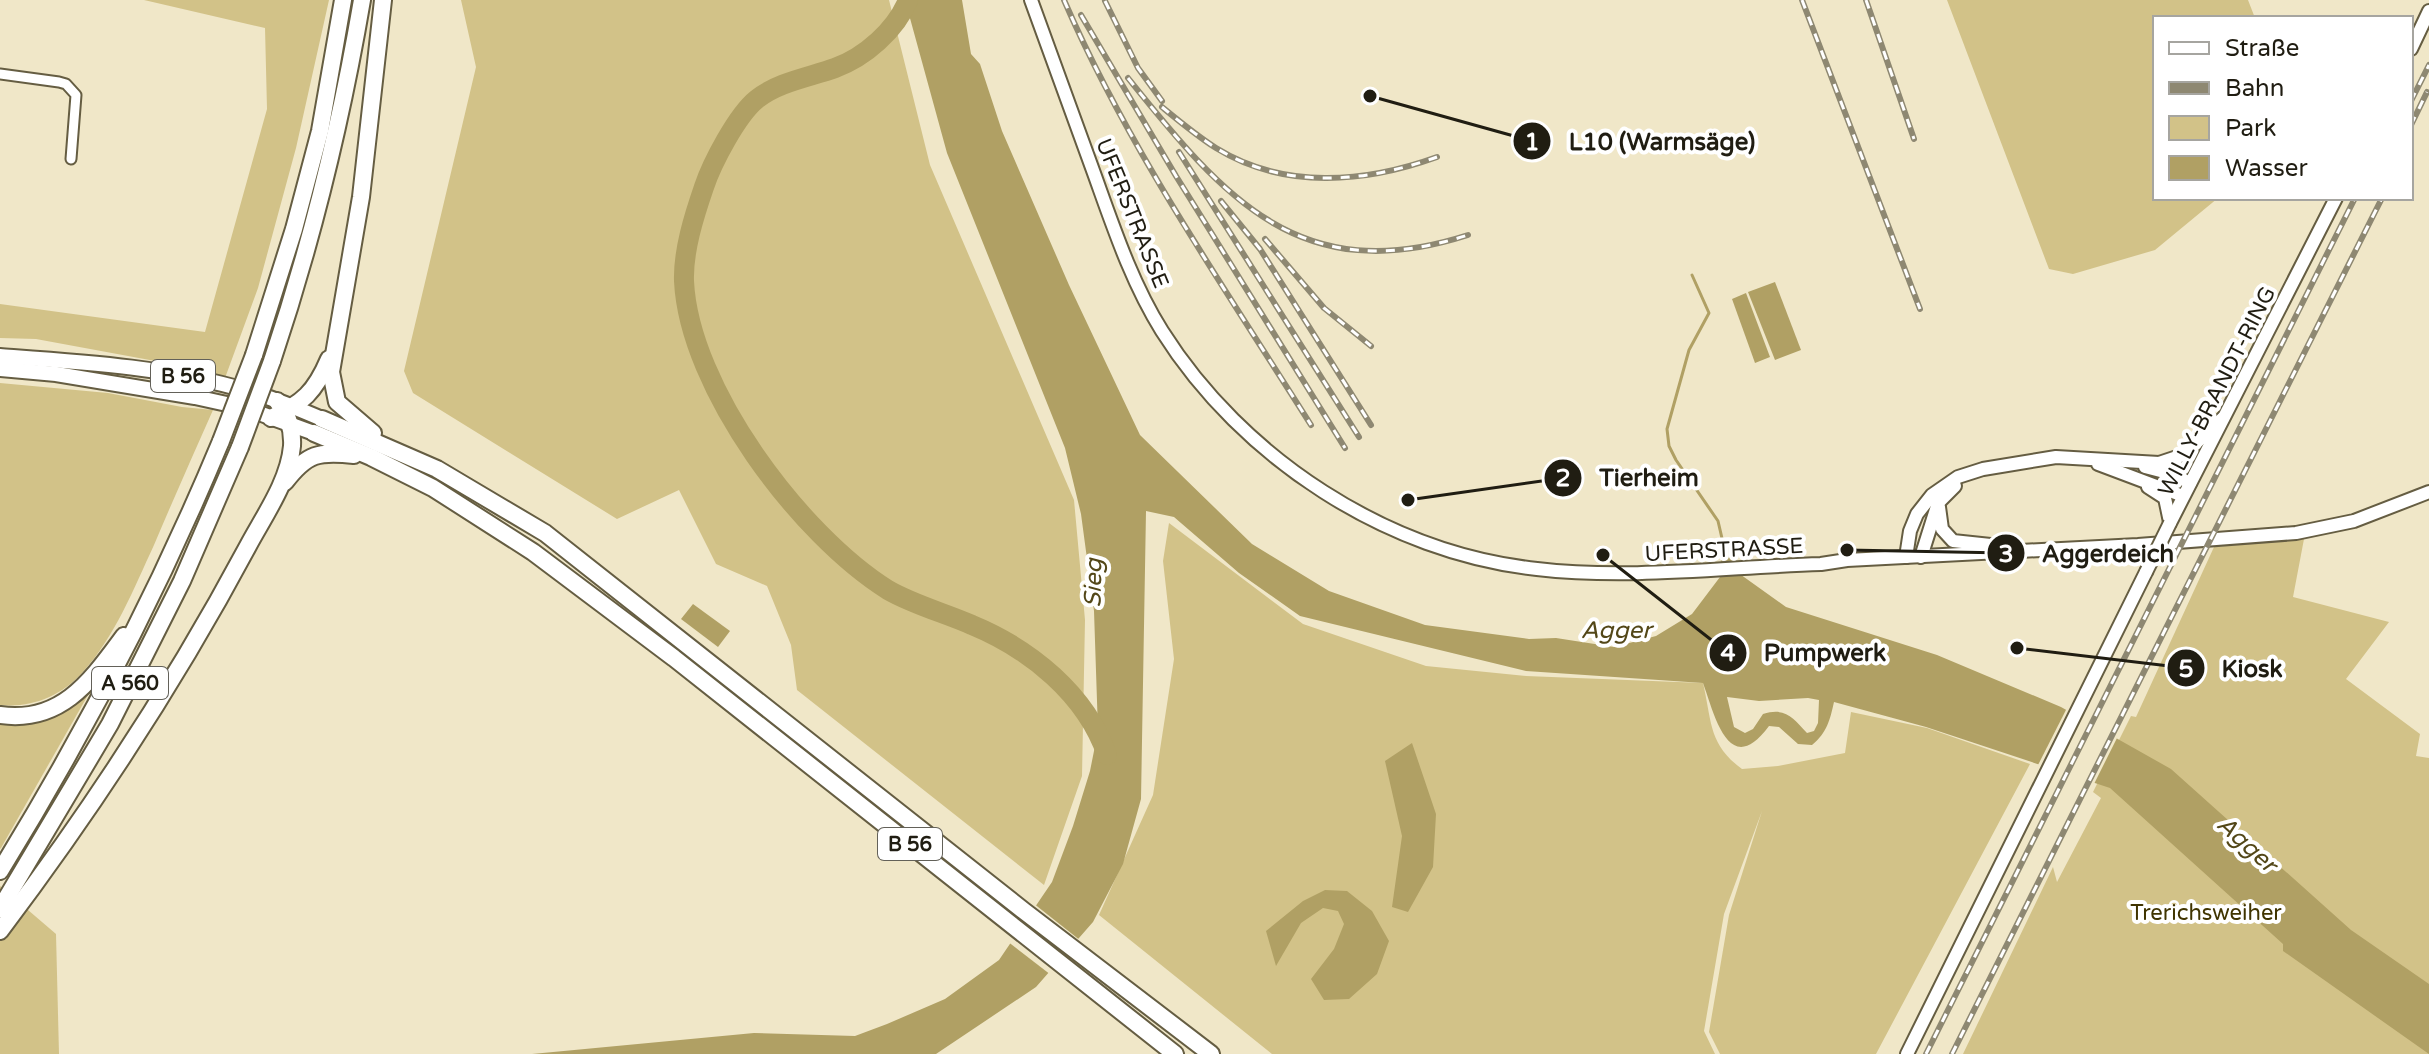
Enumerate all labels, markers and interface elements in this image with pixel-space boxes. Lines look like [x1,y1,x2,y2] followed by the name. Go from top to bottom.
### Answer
[2153,16,2413,200] legend
[2225,34,2299,63] text: Straße
[2225,74,2284,103] text: Bahn
[2225,114,2276,143] text: Park
[1512,117,1771,165] callout: L10 (Warmsäge)
[1524,128,1540,157] text: 1
[1569,128,1755,157] text: L10 (Warmsäge)
[1090,135,1174,292] street label: UFERSTRASSE
[2225,154,2308,183] text: Wasser
[2153,282,2281,501] street label: WILLY-BRANDT-RING
[151,360,215,392] road number: B 56
[1543,454,1714,502] callout: Tierheim
[1555,464,1571,493] text: 2
[1598,464,1699,493] text: Tierheim
[1986,529,2190,577] callout: Aggerdeich
[1644,533,1804,567] street label: UFERSTRASSE
[1998,540,2014,569] text: 3
[2042,540,2174,569] text: Aggerdeich
[1079,556,1108,608] water label: Sieg
[1581,616,1654,645] water label: Agger
[1708,629,1902,677] callout: Pumpwerk
[1720,639,1736,668] text: 4
[1764,639,1886,668] text: Pumpwerk
[2166,644,2299,692] callout: Kiosk
[2178,655,2194,684] text: 5
[2221,655,2283,684] text: Kiosk
[92,667,168,699] road number: A 560
[2211,810,2285,881] water label: Agger
[878,828,942,860] road number: B 56
[2130,900,2282,926] park label: Trerichsweiher

